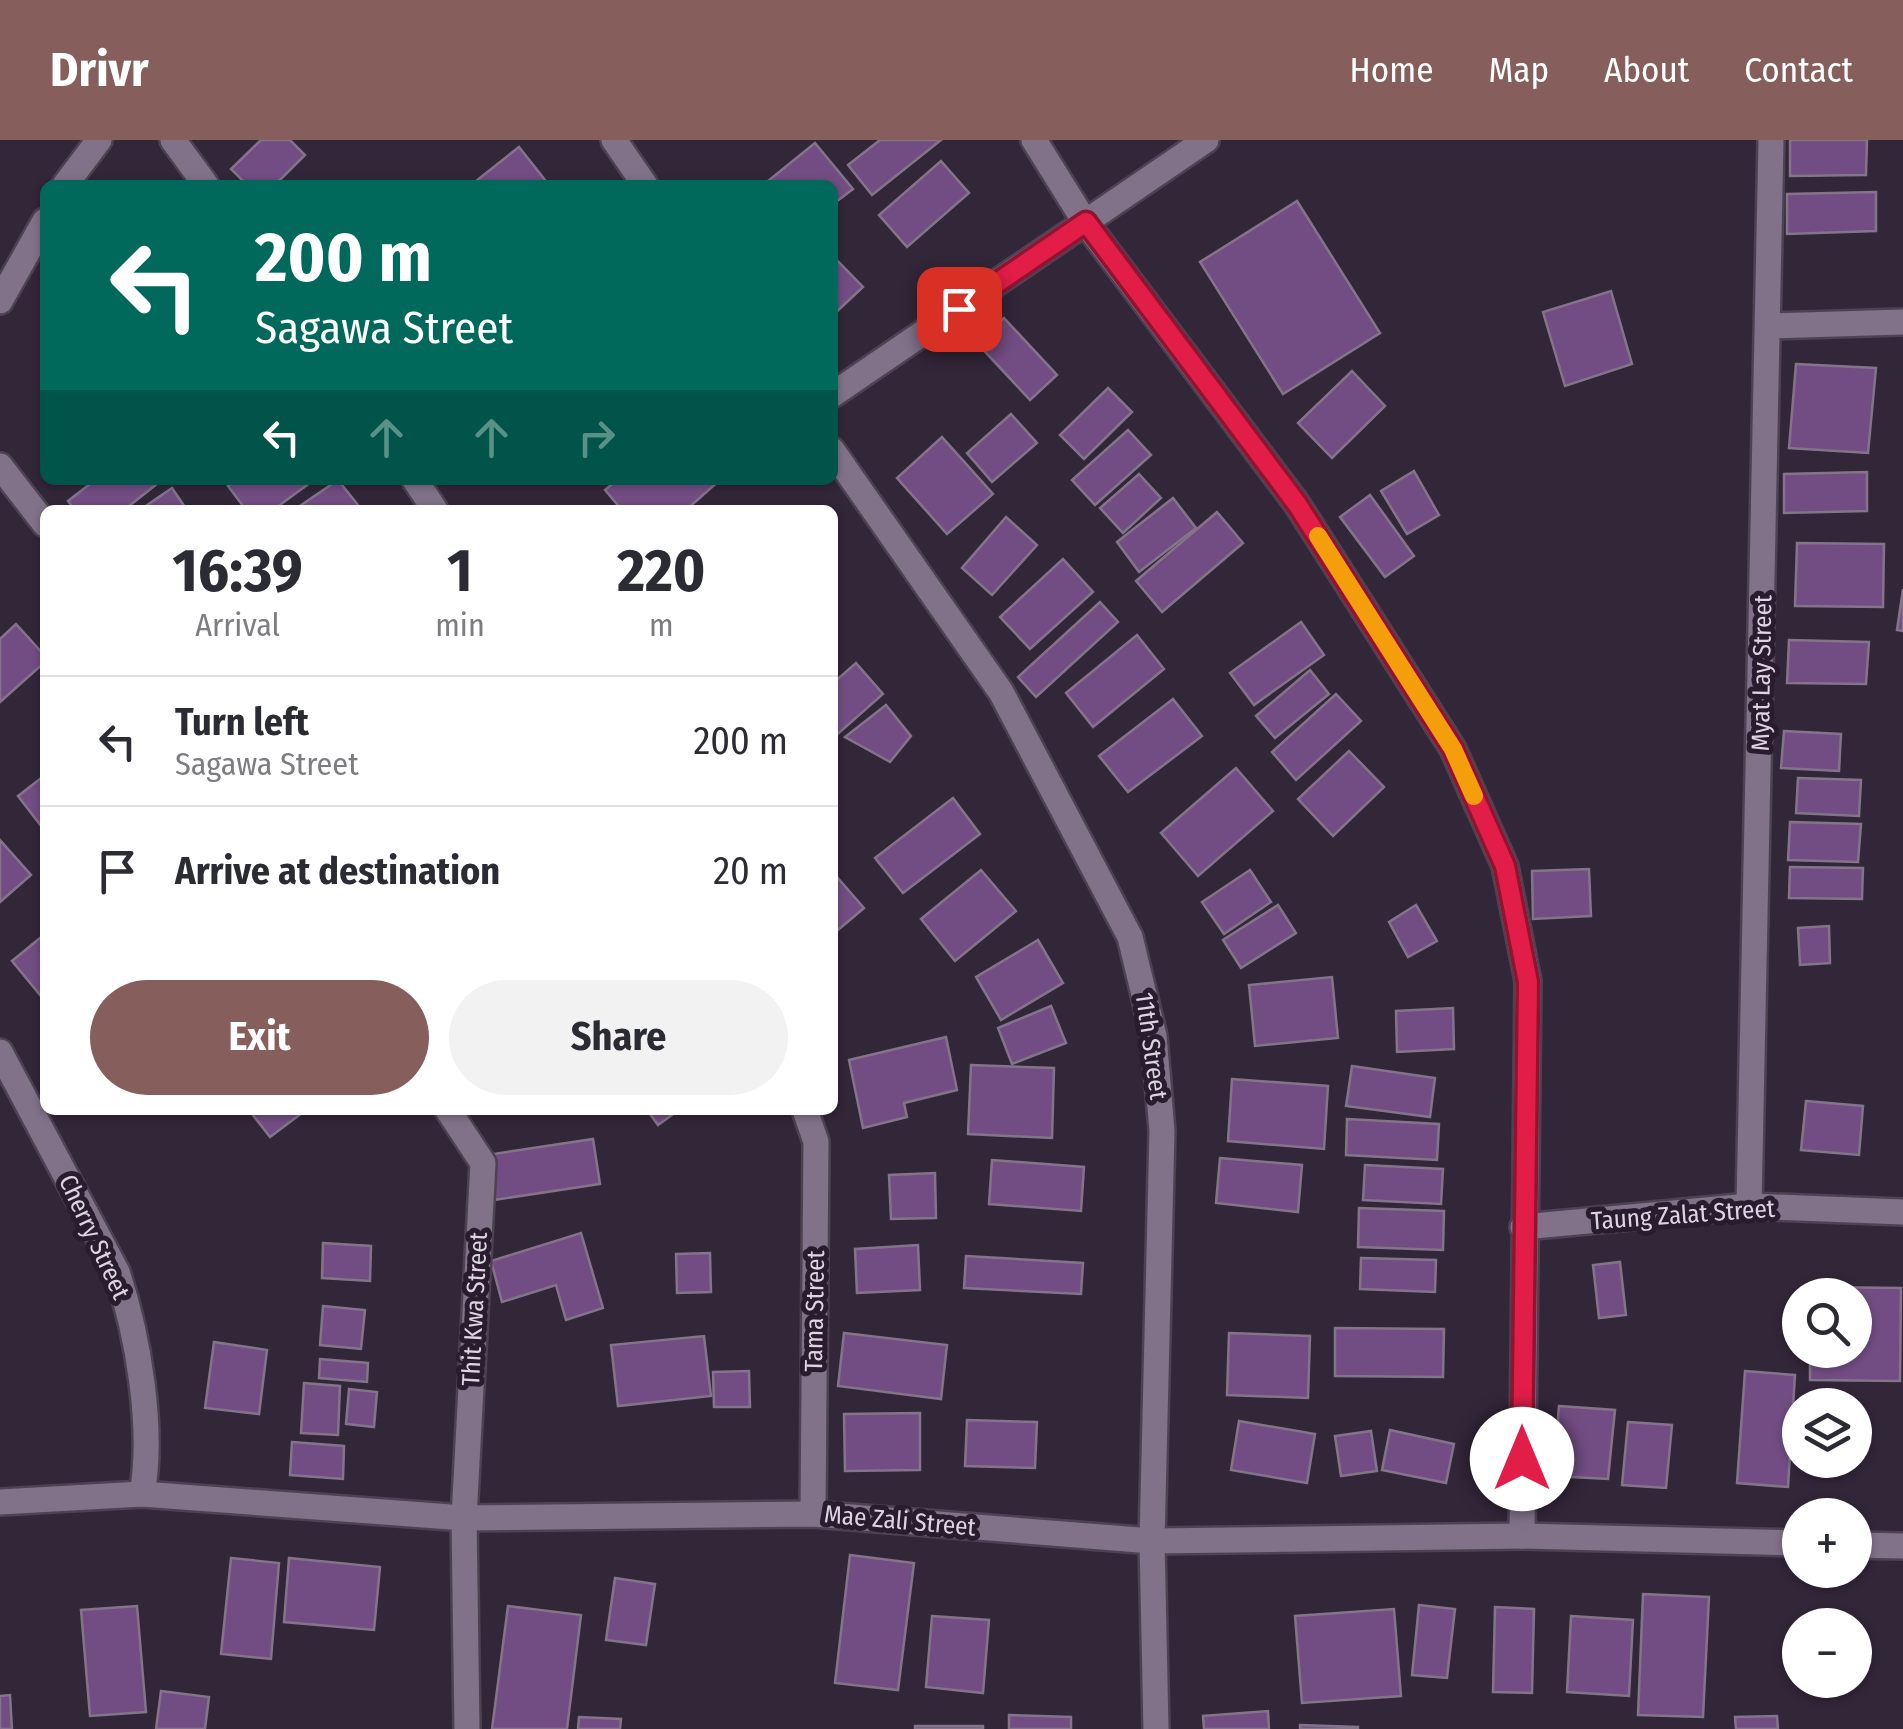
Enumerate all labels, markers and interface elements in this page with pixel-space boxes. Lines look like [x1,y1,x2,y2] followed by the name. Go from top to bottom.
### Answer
[50,41,149,99] text: Drivr
[1350,49,1433,91] text: Home
[1488,49,1549,91] text: Map
[1604,49,1689,91] text: About
[1744,49,1853,91] text: Contact
[255,216,432,300] text: 200 m
[90,220,220,350] icon: left
[917,267,1002,352] pin
[932,282,987,337] icon: arrive
[255,301,513,355] text: Sagawa Street
[254,410,309,465] icon: left
[359,410,414,465] icon: ahead
[464,410,519,465] icon: ahead
[569,410,624,465] icon: right
[172,535,303,607] text: 16:39
[447,535,473,607] text: 1
[617,535,706,607] text: 220
[1746,594,1778,751] street label: Myat Lay Street
[195,606,280,644] text: Arrival
[435,606,485,644] text: min
[649,606,674,644] text: m
[175,699,309,745] text: Turn left
[90,714,145,769] icon: left
[693,718,788,764] text: 200 m
[175,745,359,783] text: Sagawa Street
[90,844,145,899] icon: arrive
[175,848,500,894] text: Arrive at destination
[713,848,788,894] text: 20 m
[90,980,429,1095] button: Exit
[449,980,788,1095] button: Share
[1129,991,1173,1102] street label: 11th Street
[52,1170,136,1305] street label: Cherry Street
[1590,1194,1777,1236] street label: Taung Zalat Street
[456,1231,494,1387] street label: Thit Kwa Street
[799,1249,831,1372] street label: Tama Street
[1782,1278,1872,1698] map controls
[1782,1278,1872,1368] button: search
[1782,1388,1872,1478] button: layers
[1470,1407,1574,1511] position arrow
[1782,1498,1872,1588] button: +
[823,1499,978,1543] street label: Mae Zali Street
[1782,1608,1872,1698] button: −

